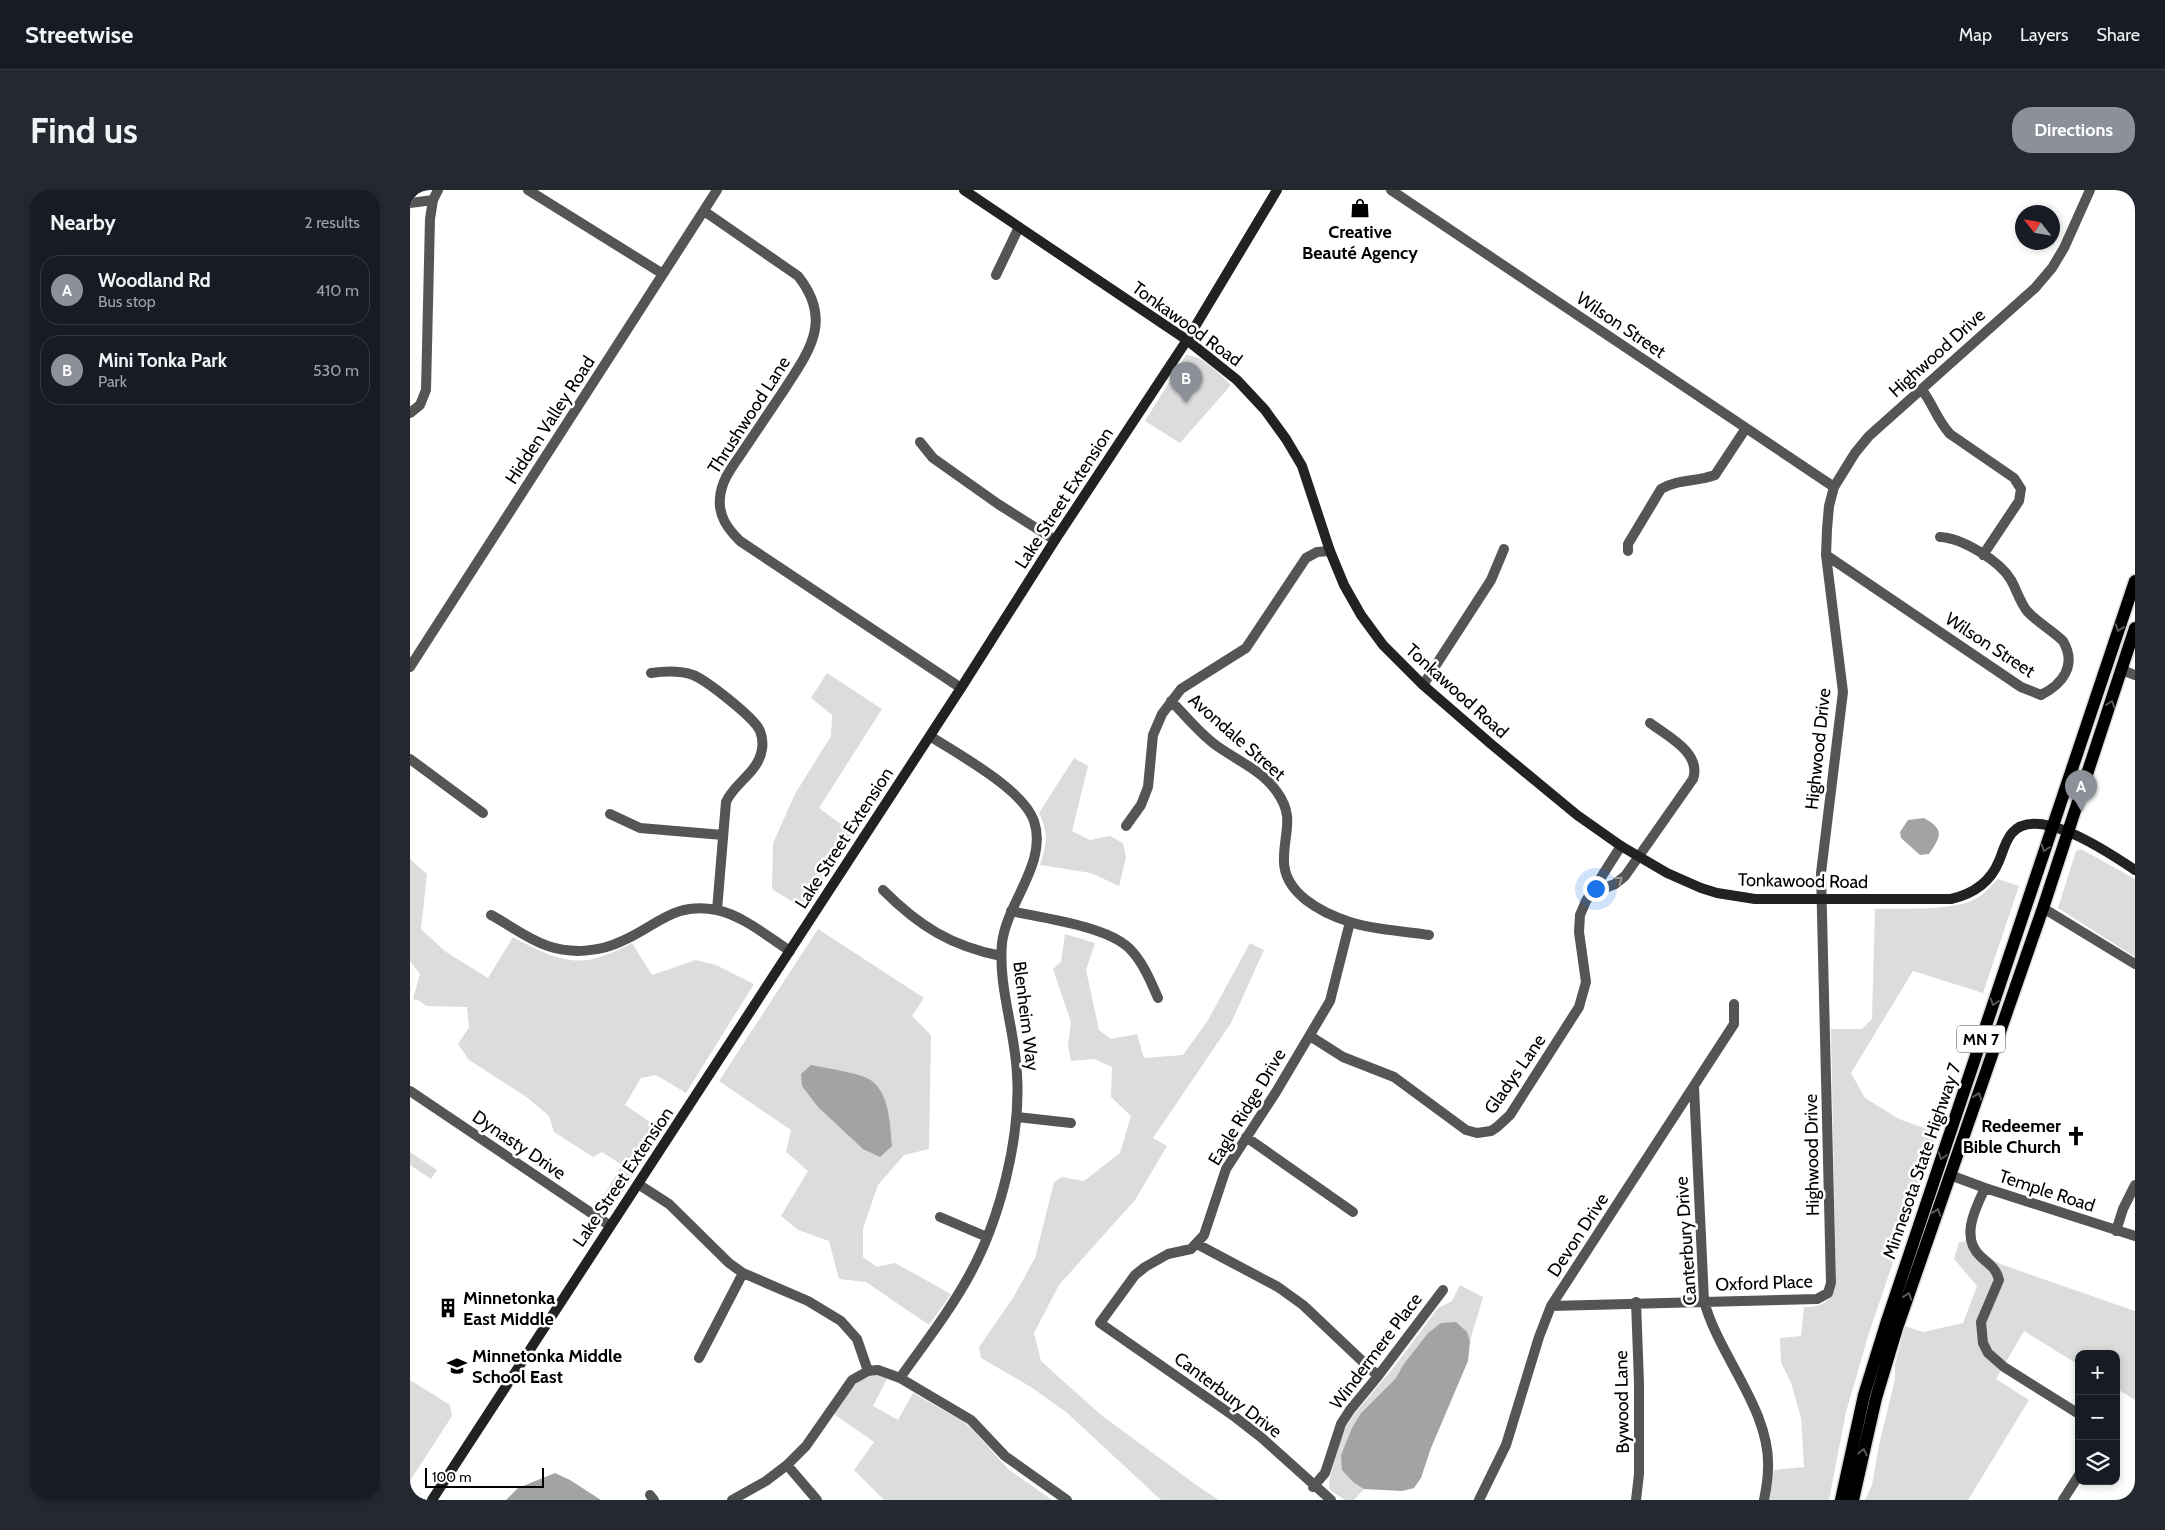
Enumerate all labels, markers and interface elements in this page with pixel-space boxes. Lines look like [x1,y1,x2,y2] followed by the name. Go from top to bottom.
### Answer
[25,20,133,49] text: Streetwise
[1959,24,1992,46] text: Map
[2020,24,2069,46] text: Layers
[2097,24,2140,46] text: Share
[2012,107,2135,153] button: Directions
[30,109,138,152] text: Find us
[1349,197,1371,219] shop icon: Creative Beauté Agency
[2015,205,2060,250] north arrow
[50,210,116,235] text: Nearby
[304,213,360,232] text: 2 results
[1302,221,1418,264] place label: Creative Beauté Agency
[98,269,211,292] text: Woodland Rd
[1128,277,1246,371] street label: Tonkawood Road
[62,281,72,300] text: A
[316,281,359,300] text: 410 m
[1572,287,1670,363] street label: Wilson Street
[98,292,156,311] text: Bus stop
[1884,304,1990,402] street label: Highwood Drive
[98,349,227,372] text: Mini Tonka Park
[500,352,600,488] street label: Hidden Valley Road
[703,352,795,478] street label: Thrushwood Lane
[62,361,72,380] text: B
[313,361,359,380] text: 530 m
[1170,362,1202,403] pin: B
[98,372,127,391] text: Park
[1010,423,1118,573] street label: Lake Street Extension
[1941,608,2039,682] street label: Wilson Street
[2115,623,2125,631] one-way arrow
[1401,639,1513,743] street label: Tonkawood Road
[1801,687,1835,811] street label: Highwood Drive
[1184,689,1290,785] street label: Avondale Street
[2105,701,2115,709] one-way arrow
[790,763,898,913] street label: Lake Street Extension
[2065,770,2097,811] pin: A
[2041,843,2051,852] one-way arrow
[1738,869,1868,893] street label: Tonkawood Road
[1583,876,1609,902] your location
[1613,877,1623,886] one-way arrow
[1008,960,1044,1072] street label: Blenheim Way
[1989,997,1999,1006] one-way arrow
[1957,1026,2005,1052] road number: MN 7
[1480,1030,1550,1118] street label: Gladys Lane
[1204,1045,1290,1169] street label: Eagle Ridge Drive
[1878,1060,1966,1262] street label: Minnesota State Highway 7
[1972,1092,1982,1100] one-way arrow
[1800,1094,1824,1216] street label: Highwood Drive
[568,1103,678,1251] street label: Lake Street Extension
[468,1106,570,1184] street label: Dynasty Drive
[1963,1115,2061,1158] place label: Redeemer Bible Church
[2065,1125,2087,1147] church icon: Redeemer Bible Church
[1938,1151,1948,1160] one-way arrow
[1996,1165,2098,1217] street label: Temple Road
[1671,1176,1701,1306] street label: Canterbury Drive
[1543,1189,1613,1281] street label: Devon Drive
[1931,1209,1941,1217] one-way arrow
[1715,1270,1813,1296] street label: Oxford Place
[463,1287,555,1330] place label: Minnetonka East Middle
[1325,1289,1427,1413] street label: Windermere Place
[1902,1293,1912,1301] one-way arrow
[437,1297,459,1319] building icon: Minnetonka East Middle
[472,1345,622,1388] place label: Minnetonka Middle School East
[1170,1347,1286,1443] street label: Canterbury Drive
[1610,1350,1634,1454] street label: Bywood Lane
[2075,1350,2120,1485] map controls
[2075,1350,2120,1395] button: +
[446,1355,468,1377] school or university icon: Minnetonka Middle School East
[2075,1395,2120,1440] button: −
[2075,1440,2120,1485] button: layers
[1857,1448,1868,1457] one-way arrow
[425,1465,544,1488] scale bar
[432,1468,472,1486] text: 100 m

